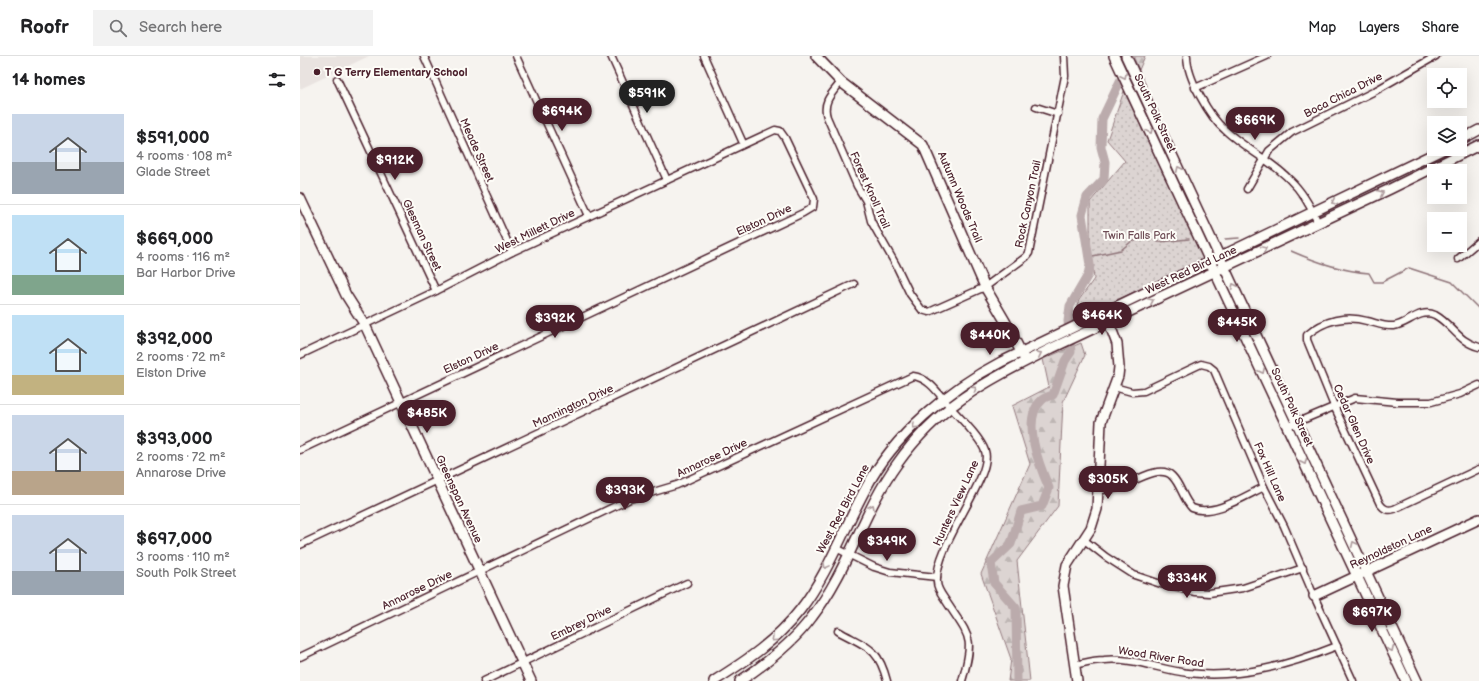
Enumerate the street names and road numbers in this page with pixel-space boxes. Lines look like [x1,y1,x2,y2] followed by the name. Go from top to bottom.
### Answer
[1302,69,1385,120] street label: Boca Chica Drive
[1131,72,1179,155] street label: South Polk Street
[457,116,497,184] street label: Meade Street
[847,150,893,230] street label: Forest Knoll Trail
[935,150,985,244] street label: Autumn Woods Trail
[1012,159,1044,249] street label: Rock Canyon Trail
[400,197,444,273] street label: Glesman Street
[734,201,794,238] street label: Elston Drive
[493,206,577,256] street label: West Millett Drive
[1143,243,1239,297] street label: West Red Bird Lane
[441,339,501,376] street label: Elston Drive
[1268,366,1316,449] street label: South Polk Street
[531,381,616,430] street label: Mannington Drive
[1331,382,1378,466] street label: Cedar Glen Drive
[675,436,750,480] street label: Annarose Drive
[1251,440,1289,504] street label: Fox Hill Lane
[433,453,485,545] street label: Greenspan Avenue
[930,458,982,548] street label: Hunters View Lane
[814,462,872,556] street label: West Red Bird Lane
[1348,522,1435,572] street label: Reynoldston Lane
[380,567,454,613] street label: Annarose Drive
[549,603,614,643] street label: Embrey Drive
[1117,644,1205,670] street label: Wood River Road

